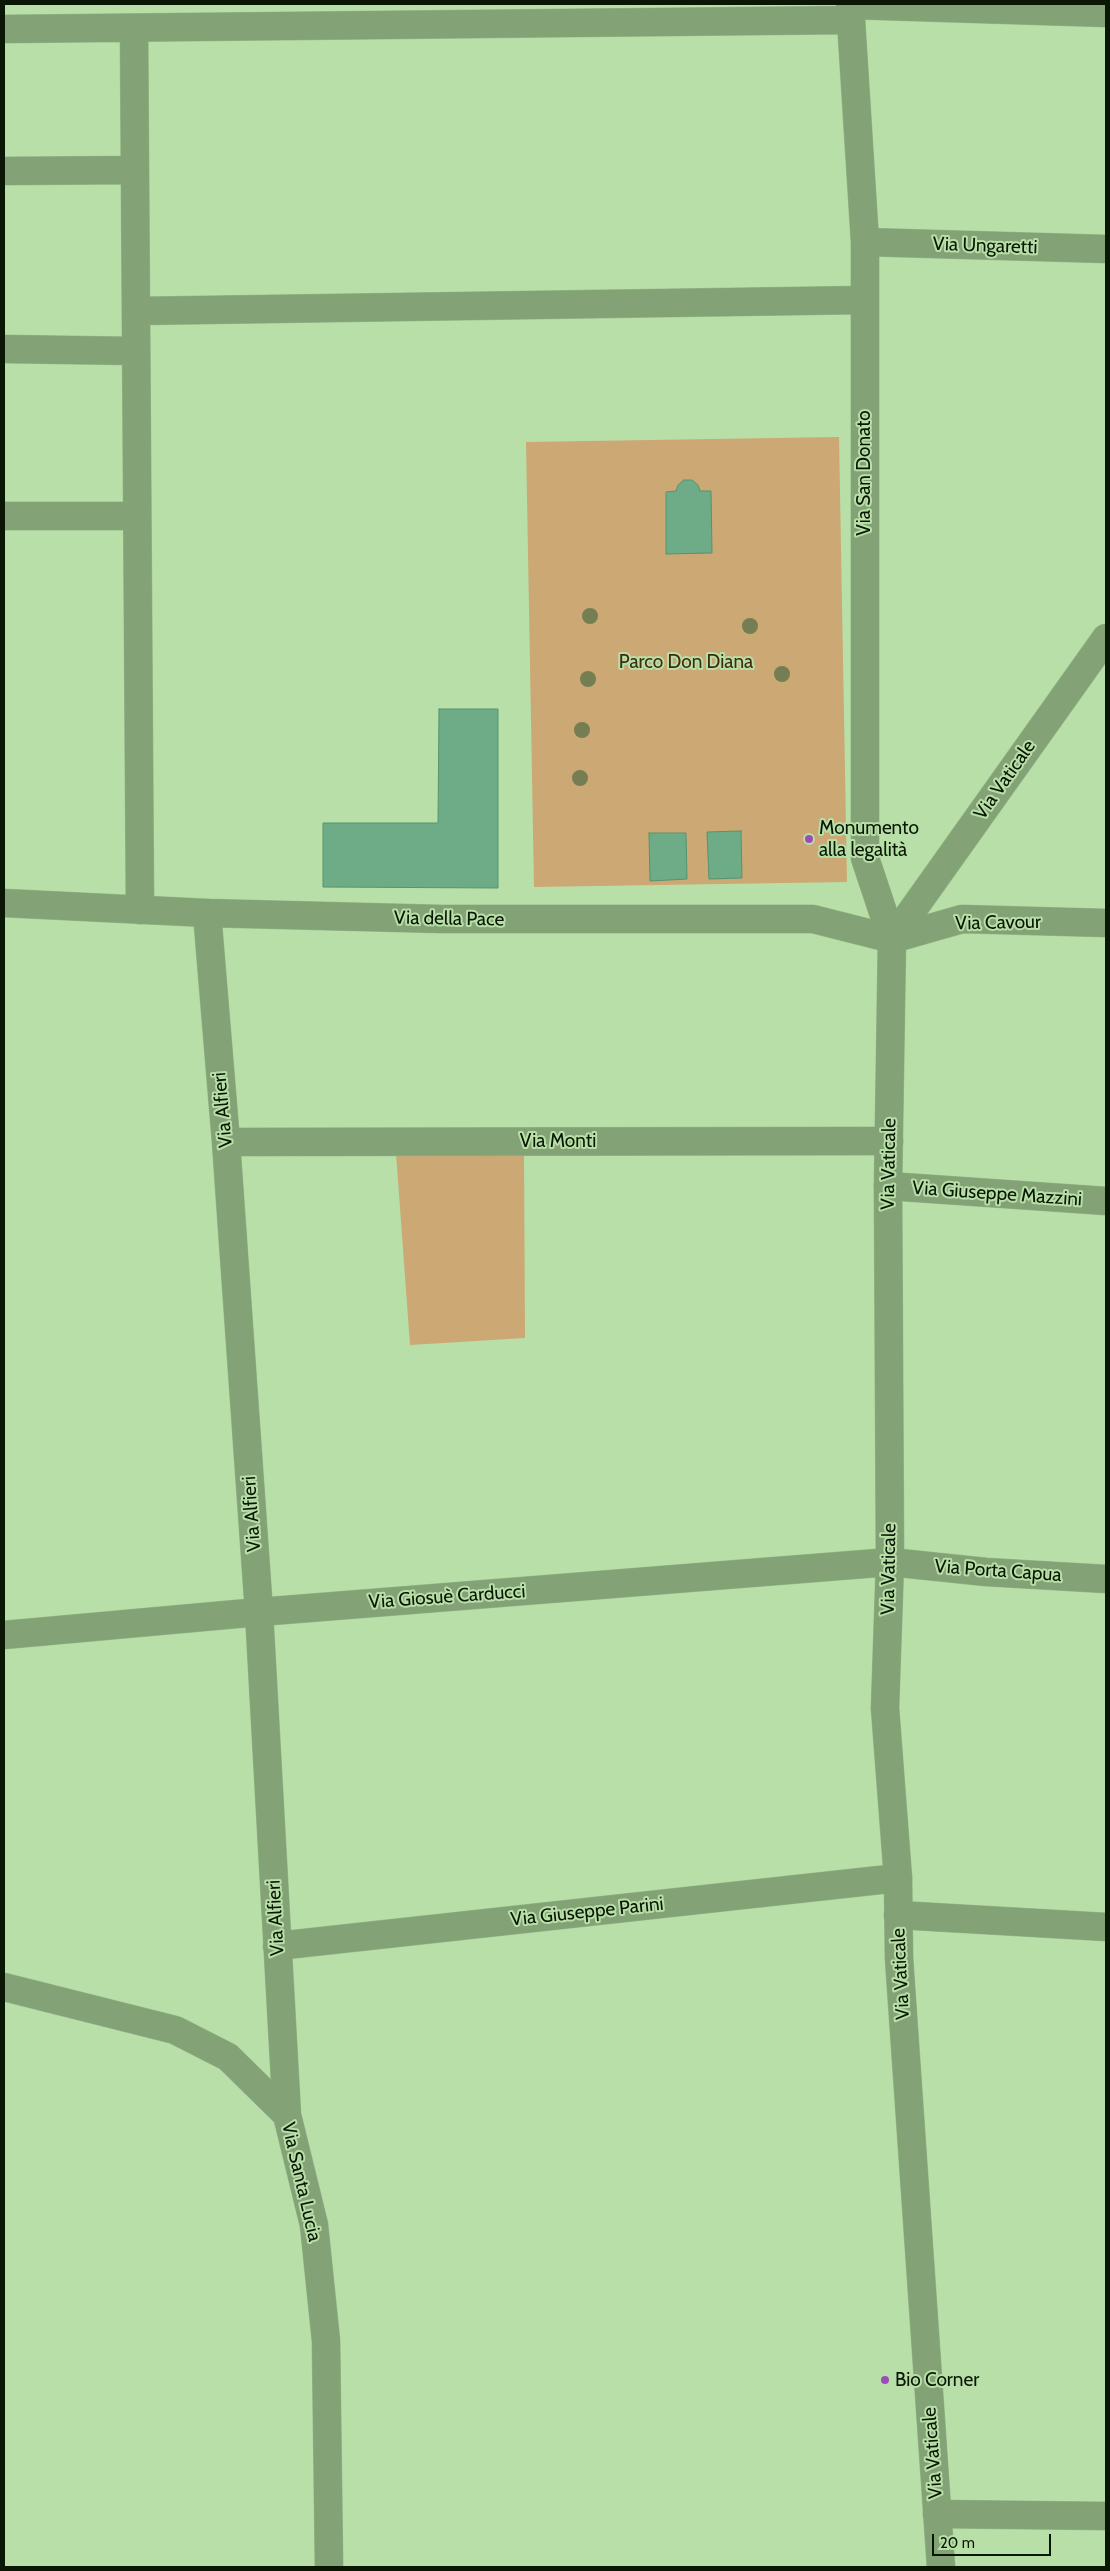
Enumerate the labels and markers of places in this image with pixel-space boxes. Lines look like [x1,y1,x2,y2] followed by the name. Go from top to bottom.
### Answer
[819,817,919,861] place label: Monumento alla legalità
[803,833,815,845] marker: Monumento alla legalità
[895,2369,979,2391] place label: Bio Corner
[879,2374,891,2386] marker: Bio Corner

